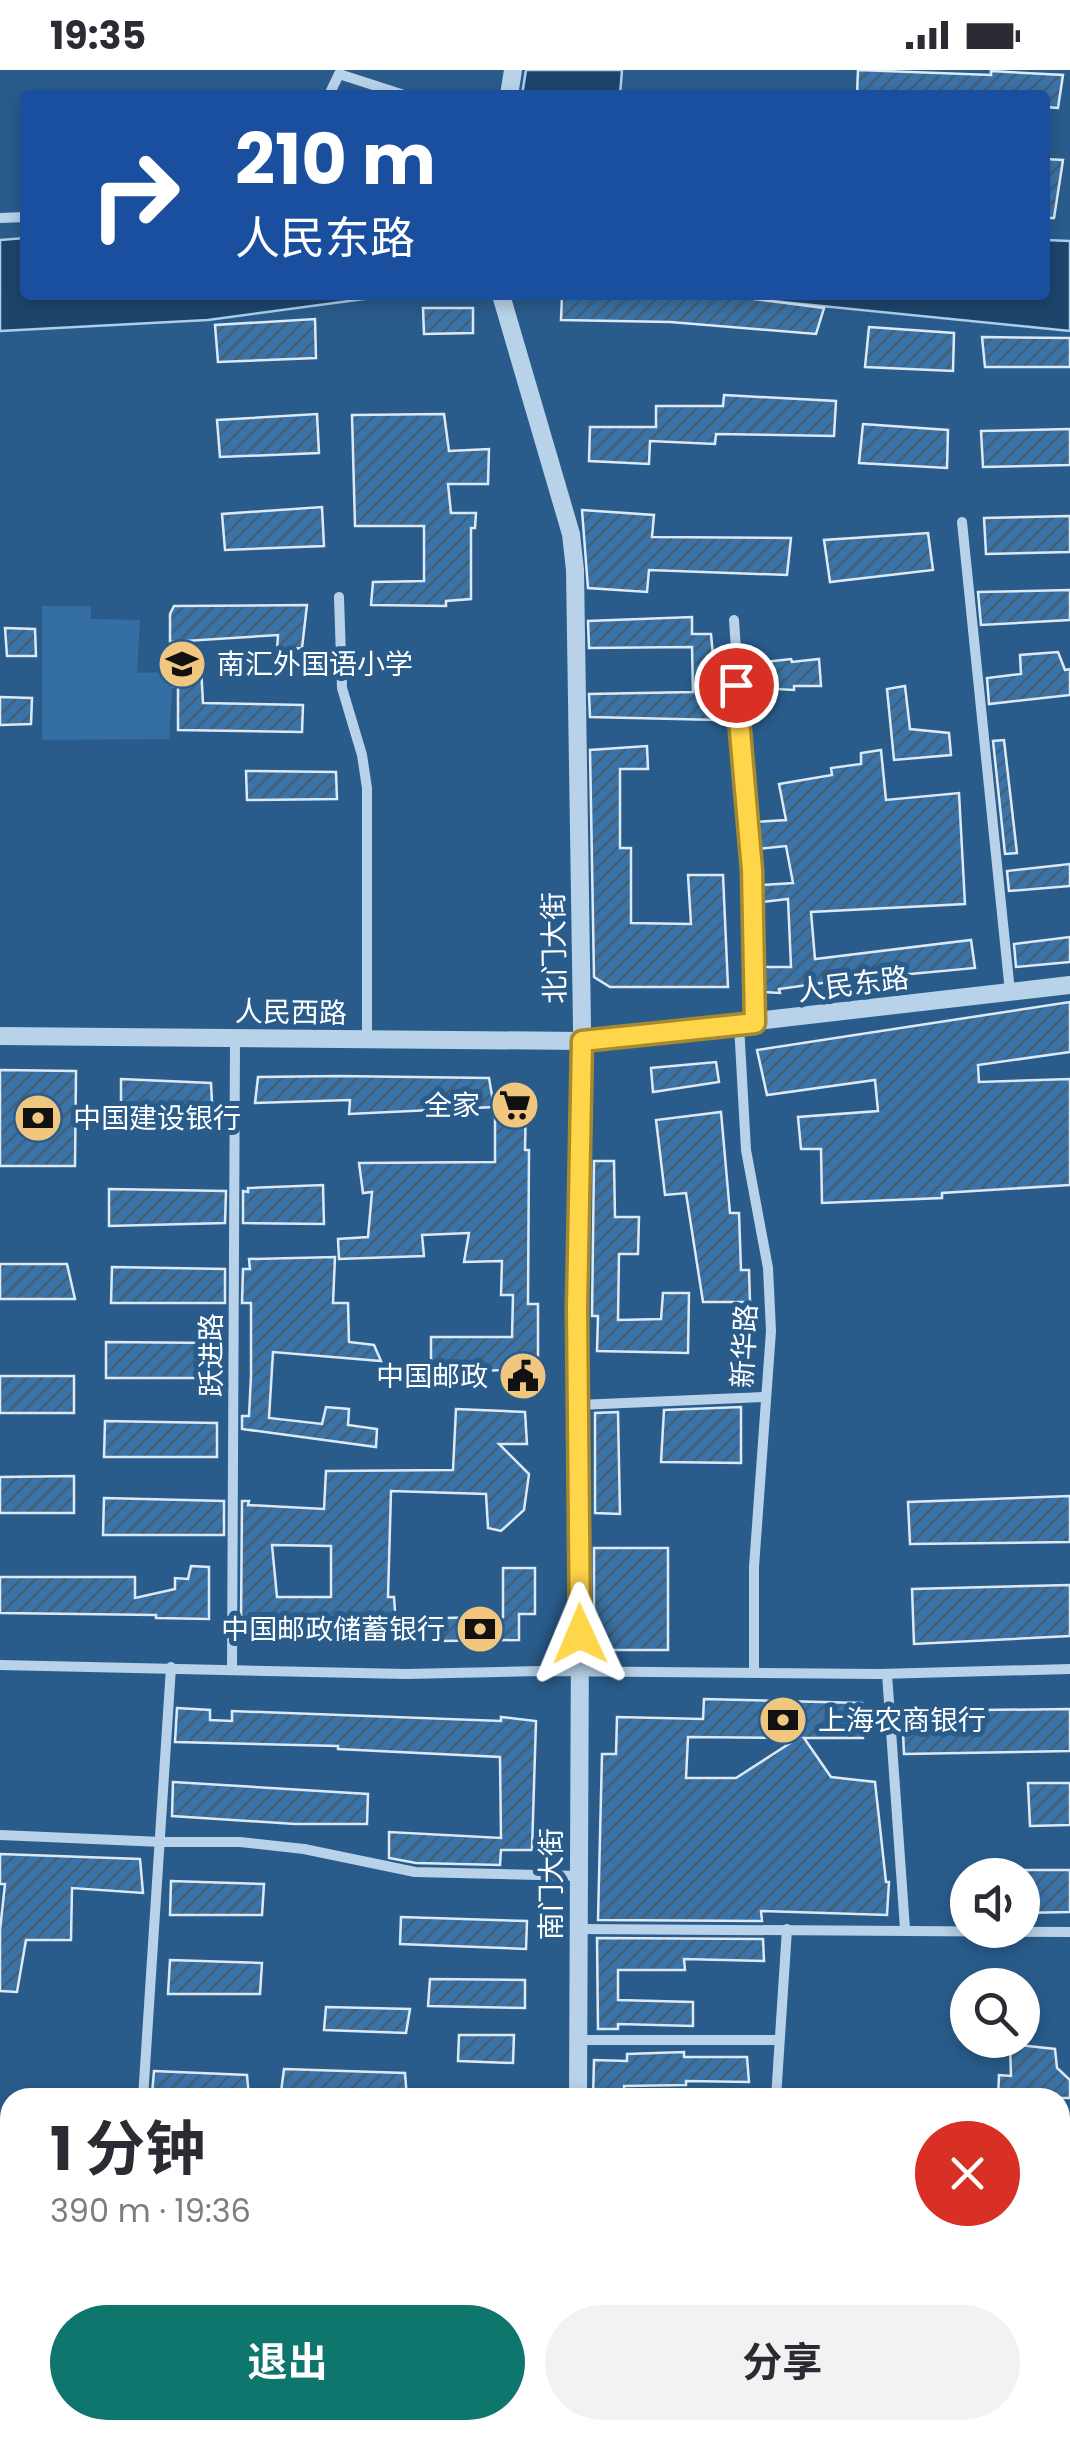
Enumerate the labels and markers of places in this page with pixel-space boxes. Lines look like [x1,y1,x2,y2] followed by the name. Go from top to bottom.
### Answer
[156,638,208,690] school or university icon: 南汇外国语小学
[694,643,779,728] pin
[217,645,413,684] place label: 南汇外国语小学
[489,1079,541,1131] supermarket icon: 全家
[424,1086,480,1125] place label: 全家
[12,1092,64,1144] bank icon: 中国建设银行
[73,1099,241,1138] place label: 中国建设银行
[497,1350,549,1402] public building icon: 中国邮政
[376,1357,488,1396] place label: 中国邮政
[454,1603,506,1655] bank icon: 中国邮政储蓄银行
[221,1610,445,1649] place label: 中国邮政储蓄银行
[757,1694,809,1746] bank icon: 上海农商银行
[818,1701,986,1740] place label: 上海农商银行

